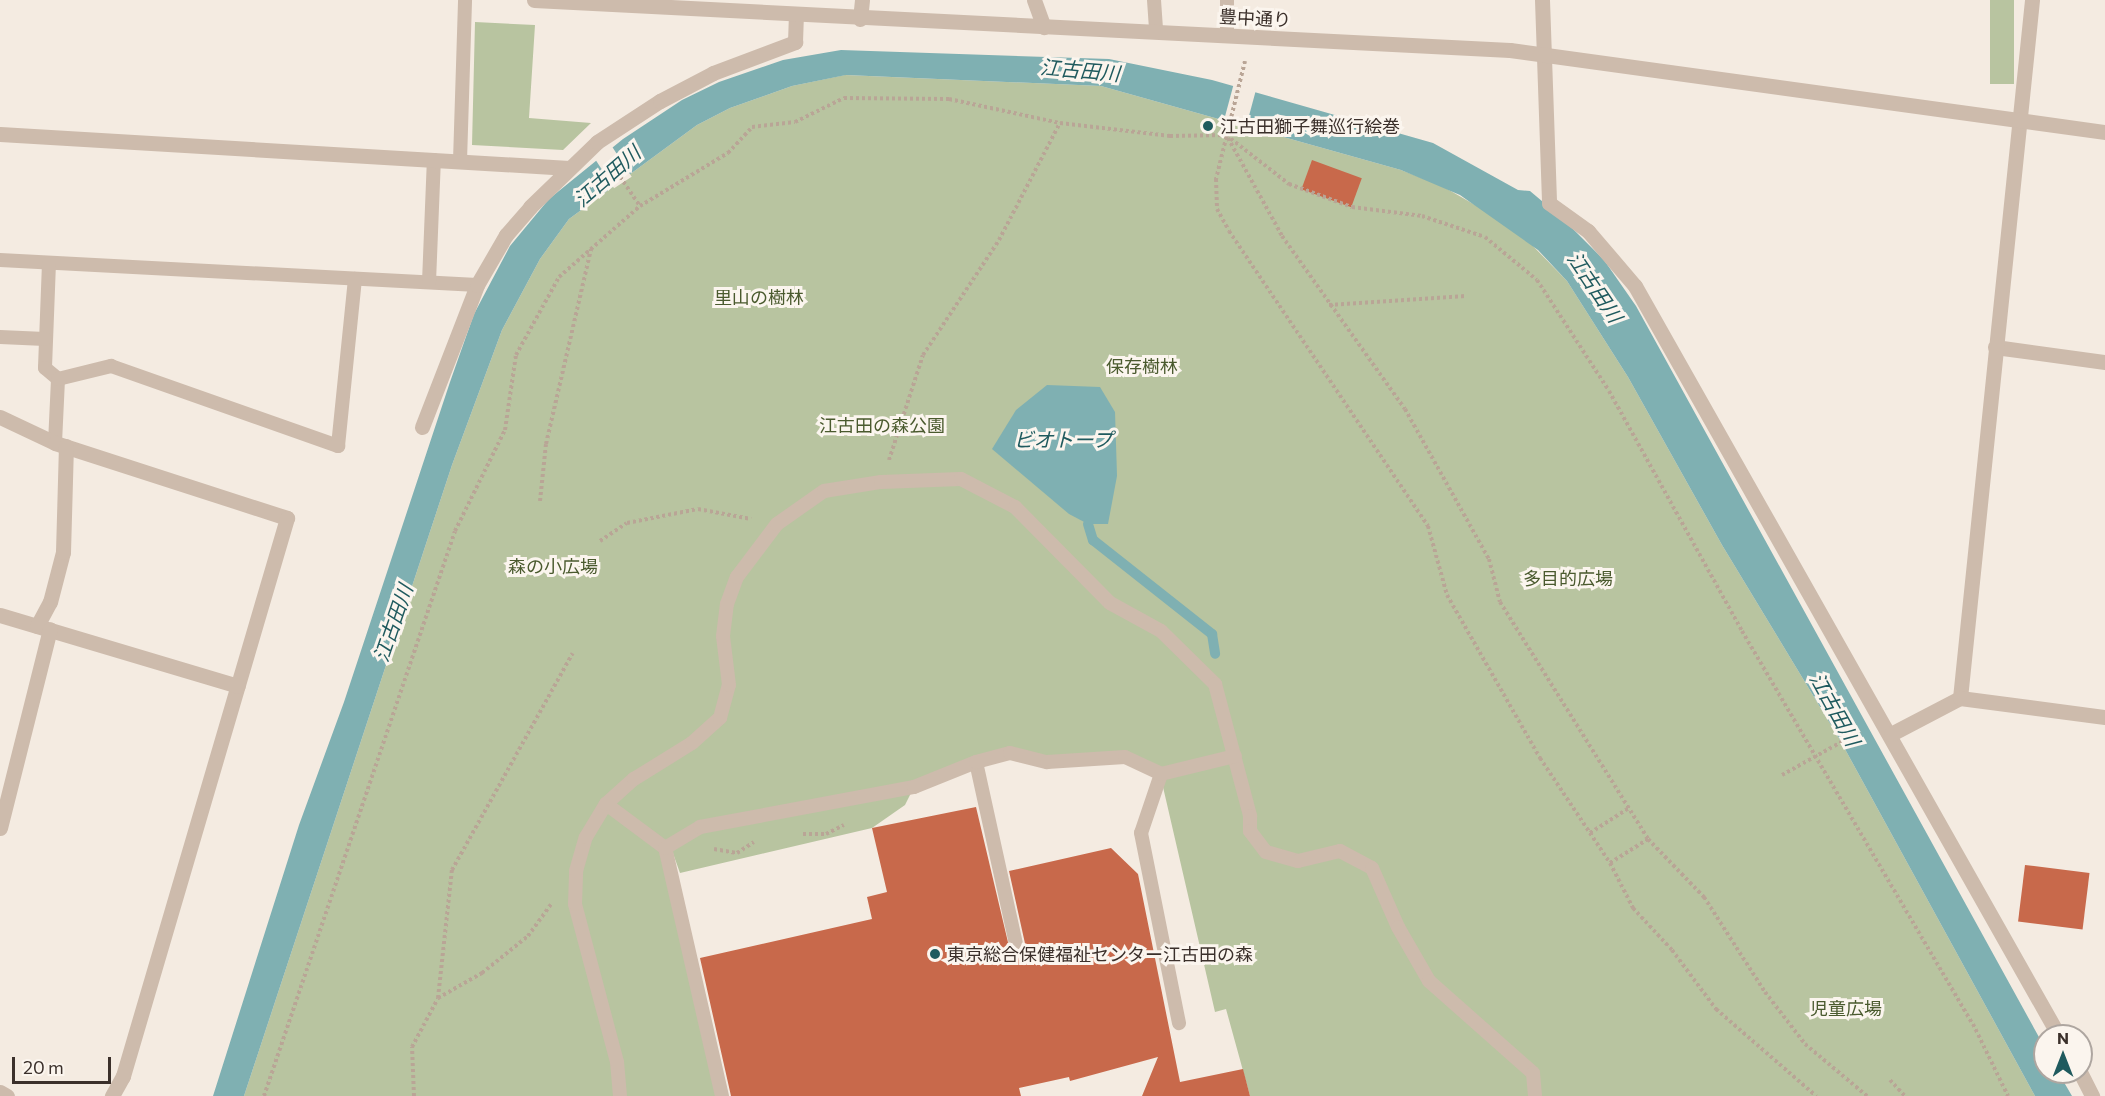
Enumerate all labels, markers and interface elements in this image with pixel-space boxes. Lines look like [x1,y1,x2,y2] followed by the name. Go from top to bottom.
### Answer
[1218,5,1292,31] street label: 豊中通り
[1039,55,1121,85] water label: 江古田川
[1220,115,1400,137] place label: 江古田獅子舞巡行絵巻
[1201,119,1215,133] marker: 江古田獅子舞巡行絵巻
[569,141,645,211] water label: 江古田川
[1563,247,1627,327] water label: 江古田川
[714,286,804,308] park label: 里山の樹林
[1106,355,1178,377] park label: 保存樹林
[819,414,945,436] park label: 江古田の森公園
[1013,427,1113,451] water label: ビオトープ
[508,555,598,577] park label: 森の小広場
[1523,567,1613,589] park label: 多目的広場
[369,581,417,665] water label: 江古田川
[1805,668,1865,750] water label: 江古田川
[947,943,1253,965] place label: 東京総合保健福祉センター江古田の森
[928,947,942,961] marker: 東京総合保健福祉センター江古田の森
[1810,997,1882,1019] park label: 児童広場
[2033,1024,2093,1084] north arrow
[2057,1028,2069,1047] text: N
[15,1045,114,1083] scale bar
[23,1056,64,1078] text: 20 m

